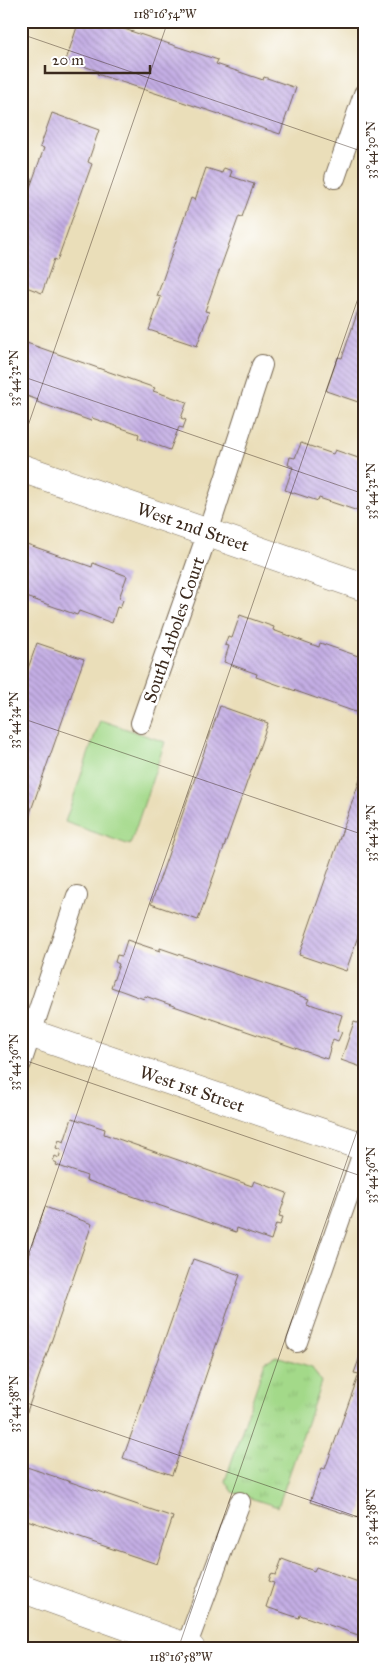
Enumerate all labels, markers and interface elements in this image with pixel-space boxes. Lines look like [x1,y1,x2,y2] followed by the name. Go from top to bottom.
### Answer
[134,7,197,21] text: 118°16'54"W
[45,42,150,74] scale bar
[52,51,84,69] text: 20 m
[364,121,378,179] text: 33°44'30"N
[7,350,21,406] text: 33°44'32"N
[364,463,378,519] text: 33°44'32"N
[134,498,252,557] street label: West 2nd Street
[139,553,210,706] street label: South Arboles Court
[7,691,21,749] text: 33°44'34"N
[364,804,378,862] text: 33°44'34"N
[7,1033,21,1091] text: 33°44'36"N
[137,1061,248,1117] street label: West 1st Street
[364,1146,378,1204] text: 33°44'36"N
[7,1375,21,1433] text: 33°44'38"N
[364,1488,378,1546] text: 33°44'38"N
[150,1650,213,1664] text: 118°16'58"W

